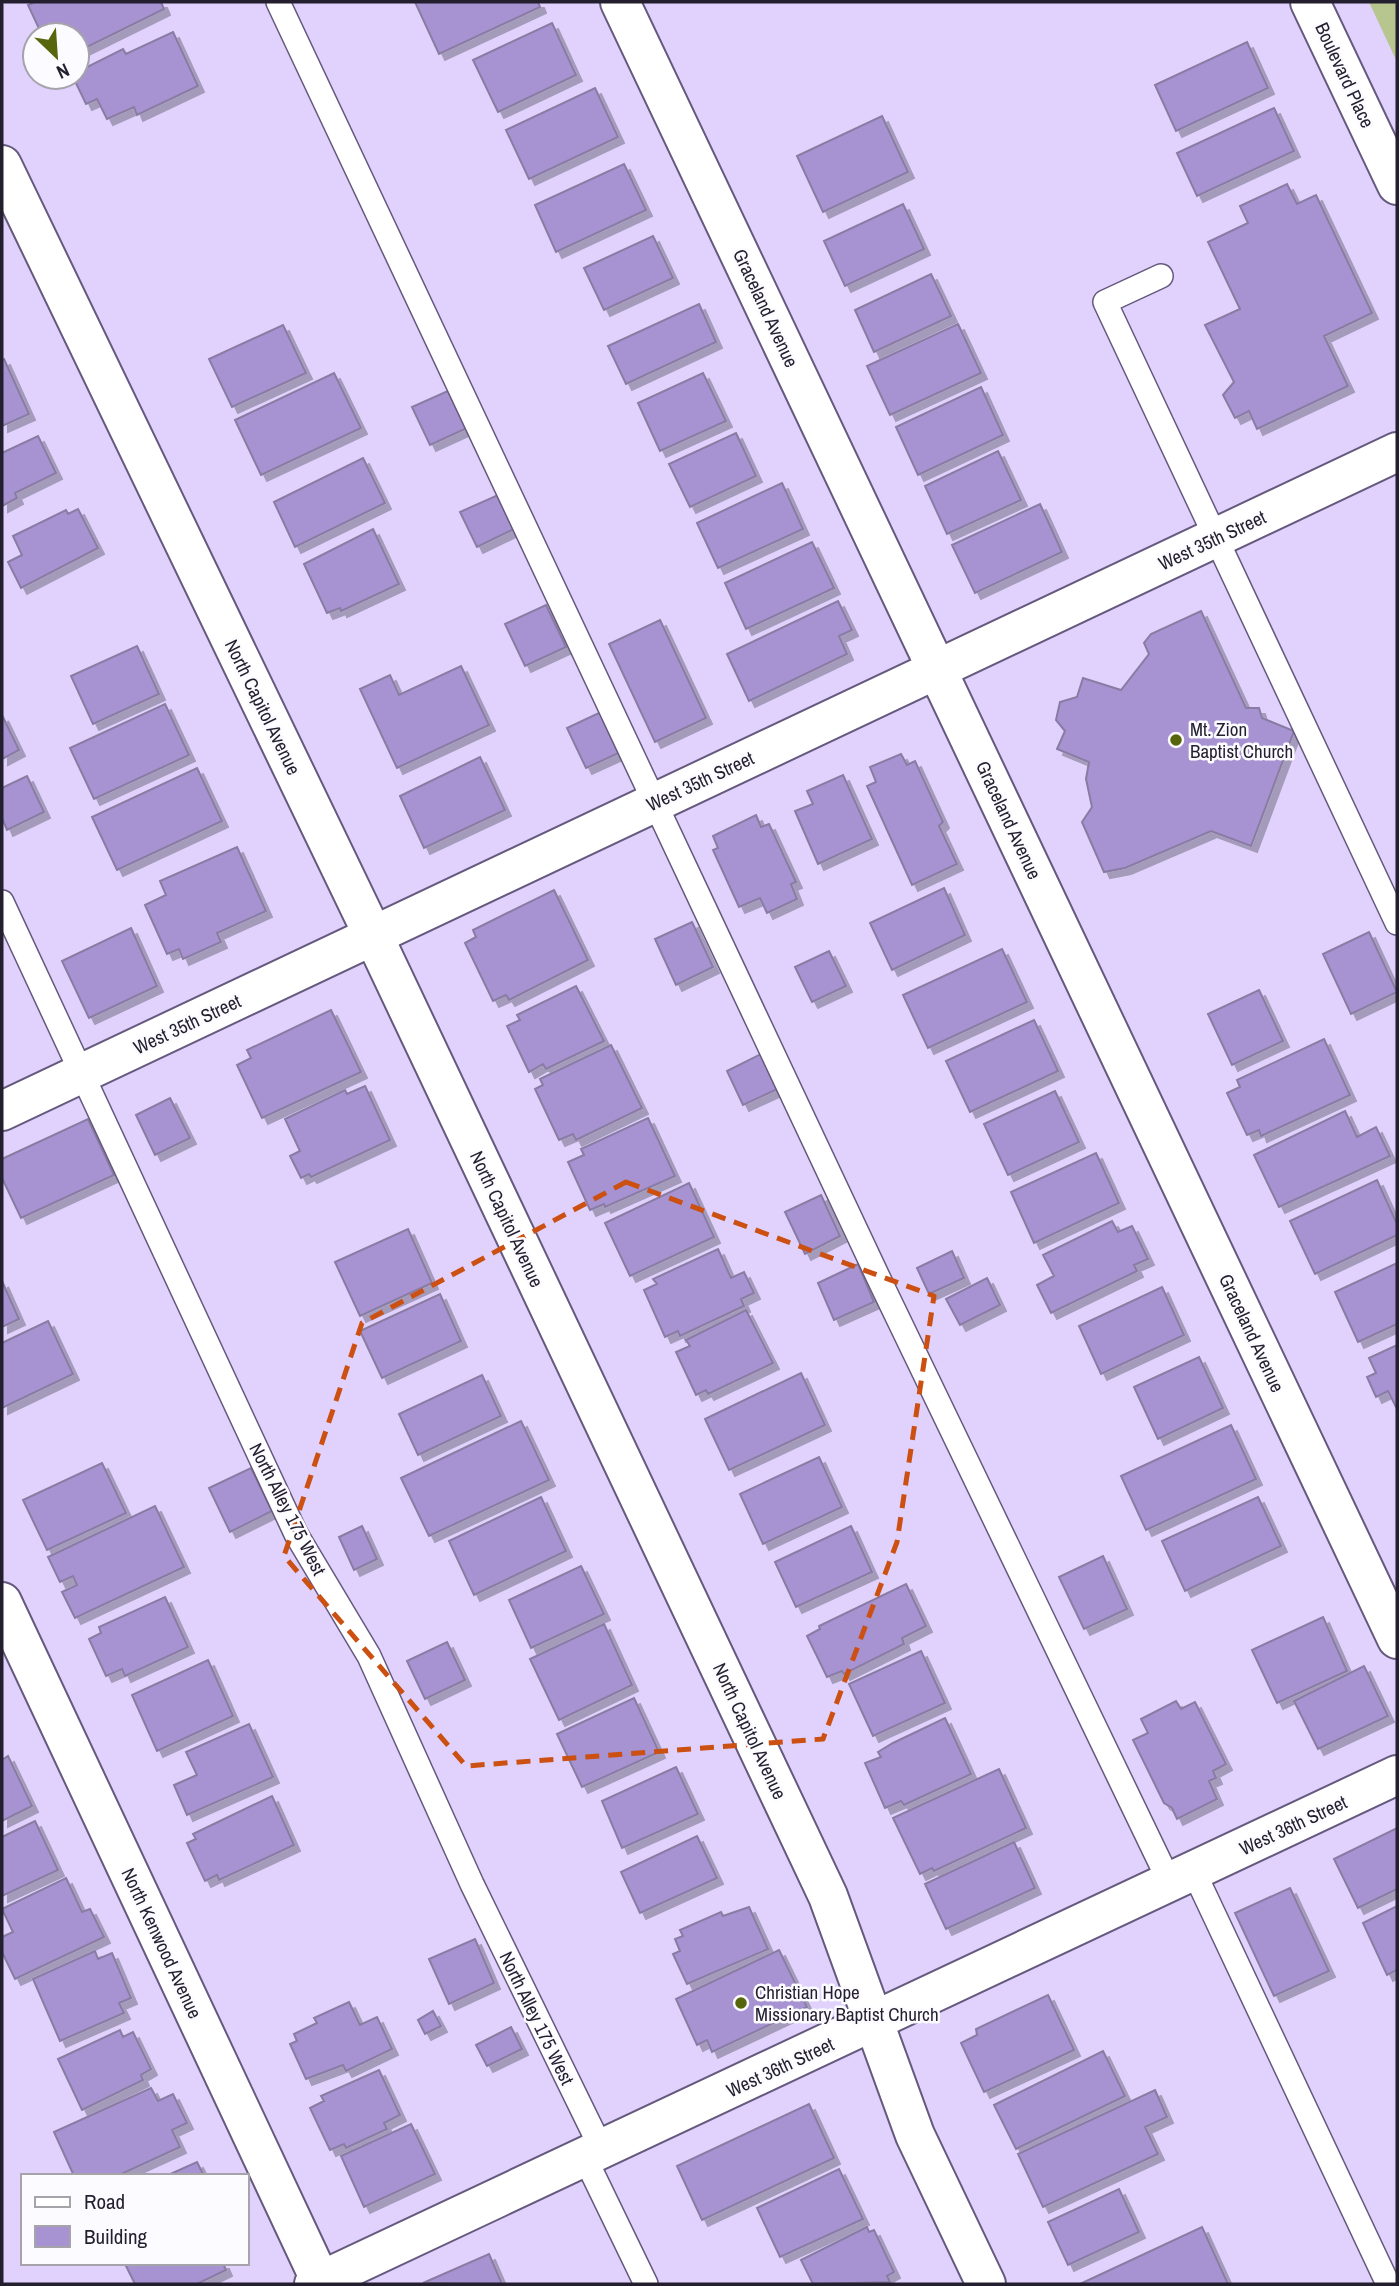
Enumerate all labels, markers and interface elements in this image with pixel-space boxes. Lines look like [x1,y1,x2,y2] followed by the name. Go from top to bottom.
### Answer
[1309,18,1381,132] street label: Boulevard Place
[21,21,91,91] north arrow
[53,57,74,86] text: N
[727,245,805,371] street label: Graceland Avenue
[1154,503,1271,576] street label: West 35th Street
[219,635,307,779] street label: North Capitol Avenue
[1190,716,1293,764] place label: Mt. Zion Baptist Church
[1168,732,1184,748] marker: Mt. Zion Baptist Church
[642,744,759,817] street label: West 35th Street
[970,757,1048,883] street label: Graceland Avenue
[129,987,246,1060] street label: West 35th Street
[464,1147,550,1291] street label: North Capitol Avenue
[1213,1270,1291,1396] street label: Graceland Avenue
[243,1438,333,1580] street label: North Alley 175 West
[707,1659,793,1803] street label: North Capitol Avenue
[1235,1788,1352,1861] street label: West 36th Street
[116,1863,208,2023] street label: North Kenwood Avenue
[493,1947,581,2090] street label: North Alley 175 West
[755,1979,939,2027] place label: Christian Hope Missionary Baptist Church
[733,1995,749,2011] marker: Christian Hope Missionary Baptist Church
[722,2030,839,2103] street label: West 36th Street
[21,2174,248,2265] legend
[84,2187,125,2216] text: Road
[84,2222,148,2251] text: Building

